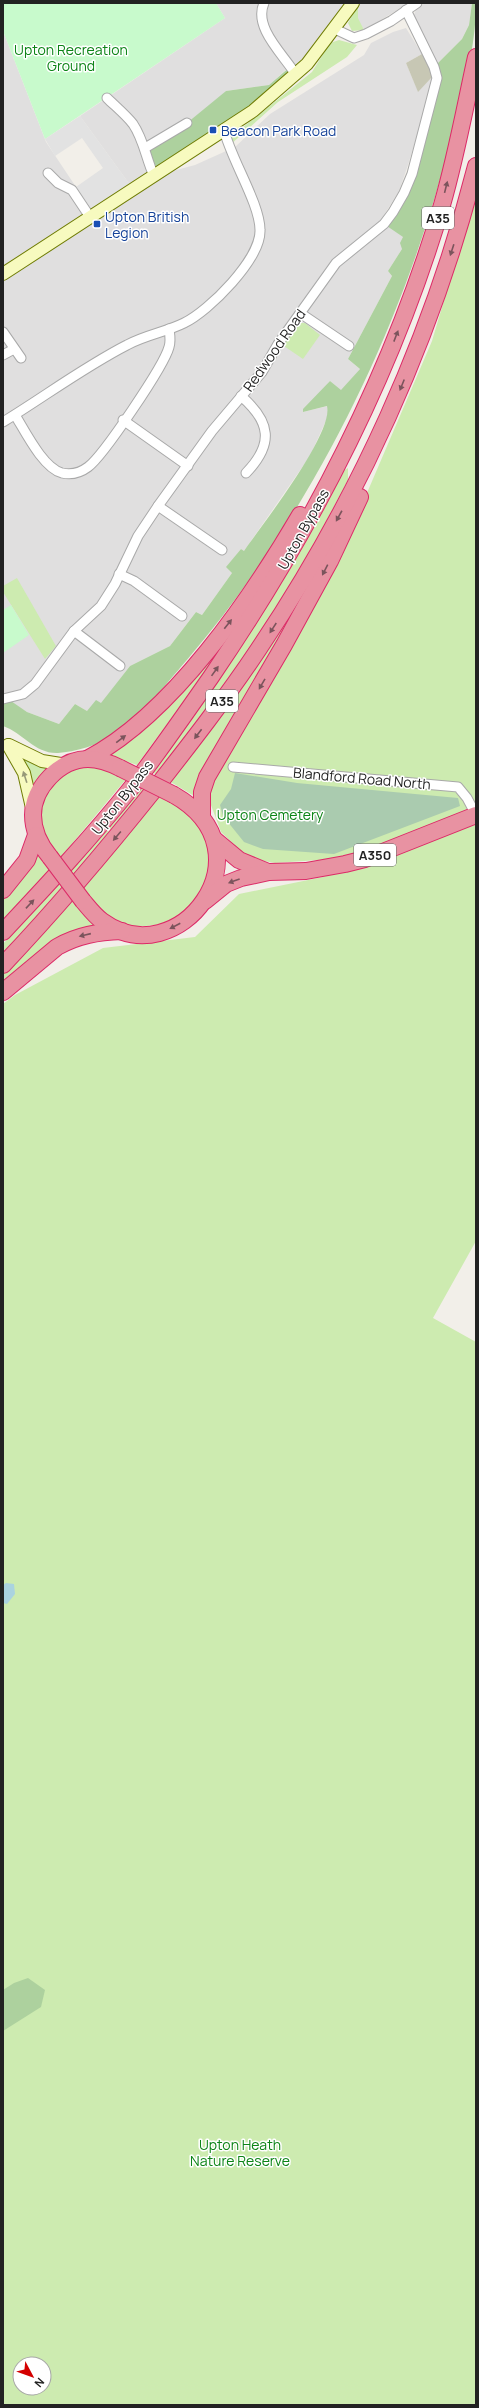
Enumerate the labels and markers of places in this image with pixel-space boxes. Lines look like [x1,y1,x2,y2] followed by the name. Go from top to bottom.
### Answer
[221,121,336,140] place label: Beacon Park Road
[208,125,218,135] marker: Beacon Park Road
[105,207,189,242] place label: Upton British Legion
[92,219,102,229] marker: Upton British Legion

